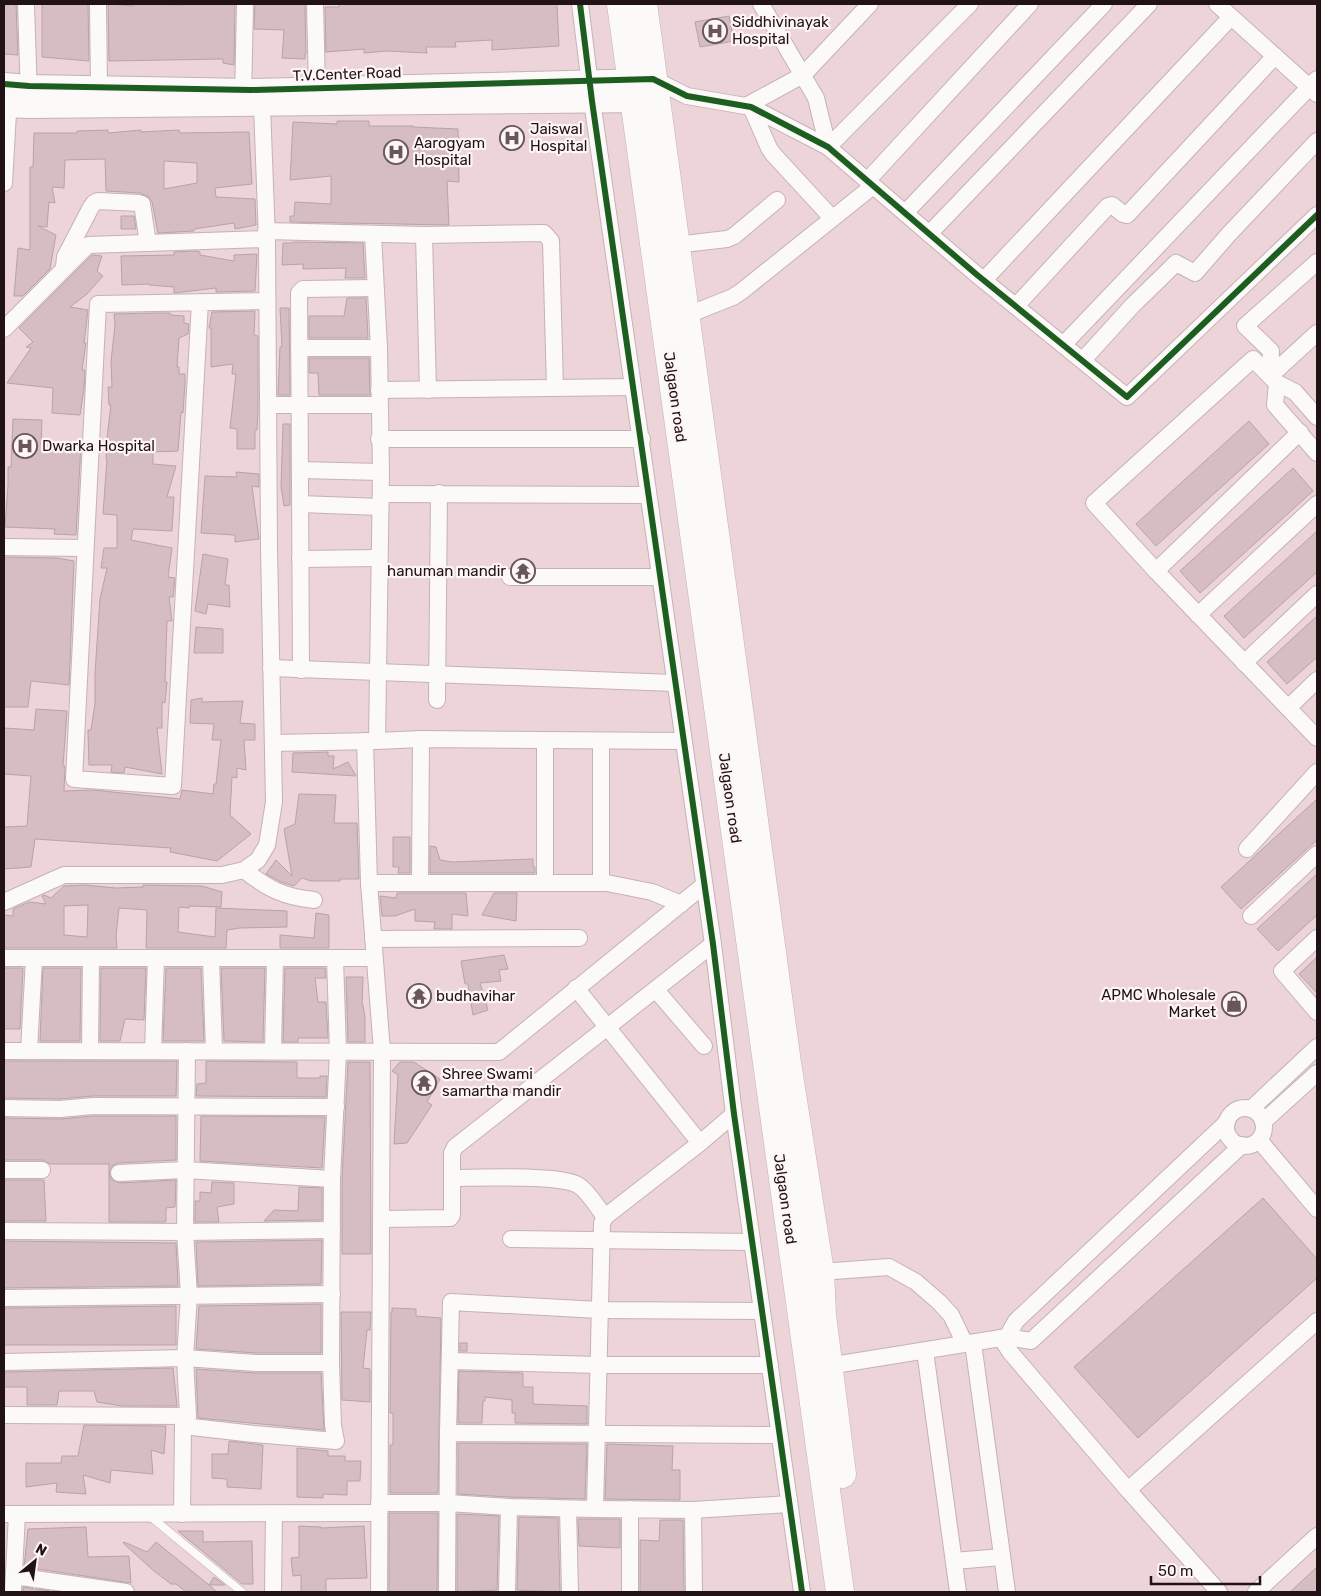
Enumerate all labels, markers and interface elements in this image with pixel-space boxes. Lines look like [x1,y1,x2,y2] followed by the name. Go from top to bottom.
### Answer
[732,13,829,48] place label: Siddhivinayak Hospital
[702,18,728,44] hospital icon: Siddhivinayak Hospital
[292,63,402,85] street label: T.V.Center Road
[530,120,587,155] place label: Jaiswal Hospital
[499,125,525,151] hospital icon: Jaiswal Hospital
[414,134,485,169] place label: Aarogyam Hospital
[383,139,409,165] hospital icon: Aarogyam Hospital
[660,351,690,443] street label: Jalgaon road
[12,433,38,459] hospital icon: Dwarka Hospital
[42,437,155,455] place label: Dwarka Hospital
[510,558,536,584] temple icon: hanuman mandir
[387,562,506,580] place label: hanuman mandir
[715,752,745,844] street label: Jalgaon road
[406,983,432,1009] temple icon: budhavihar
[1101,986,1216,1021] place label: APMC Wholesale Market
[436,987,515,1005] place label: budhavihar
[1221,991,1247,1017] shop icon: APMC Wholesale Market
[442,1065,561,1100] place label: Shree Swami samartha mandir
[411,1070,437,1096] temple icon: Shree Swami samartha mandir
[770,1153,800,1245] street label: Jalgaon road
[10,1536,60,1586] north arrow
[33,1540,50,1560] text: N
[1151,1554,1260,1586] scale bar
[1158,1562,1193,1580] text: 50 m

